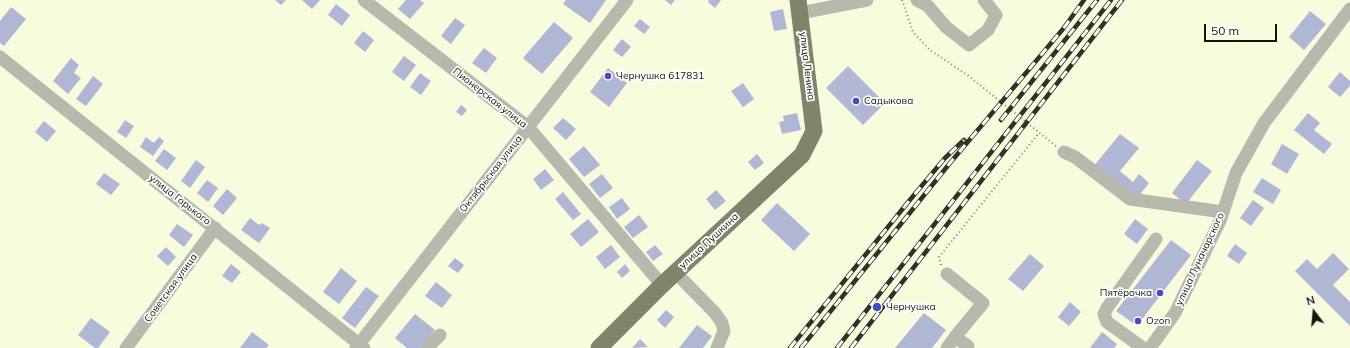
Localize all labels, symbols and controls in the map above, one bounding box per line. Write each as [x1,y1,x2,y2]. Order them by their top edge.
scale bar [1206,16,1279,42]
text: 50 m [1211,23,1239,38]
street label: улица Ленина [797,31,817,101]
street label: Пионерская улица [451,65,529,131]
place label: Чернушка 617831 [616,70,704,82]
marker: Чернушка 617831 [603,71,613,81]
place label: Садыкова [864,95,913,107]
marker: Садыкова [851,96,861,106]
street label: Октябрьская улица [457,133,525,215]
street label: улица Горького [147,172,213,228]
street label: улица Пушкина [677,211,741,271]
street label: улица Луначарского [1173,211,1227,307]
street label: Советская улица [142,251,200,325]
place label: Пятёрочка [1100,287,1152,299]
marker: Пятёрочка [1155,288,1165,298]
north arrow [1294,292,1334,332]
text: N [1305,293,1317,308]
marker: Чернушка [871,301,883,313]
place label: Чернушка [886,301,936,313]
place label: Ozon [1146,315,1170,327]
marker: Ozon [1133,316,1143,326]

